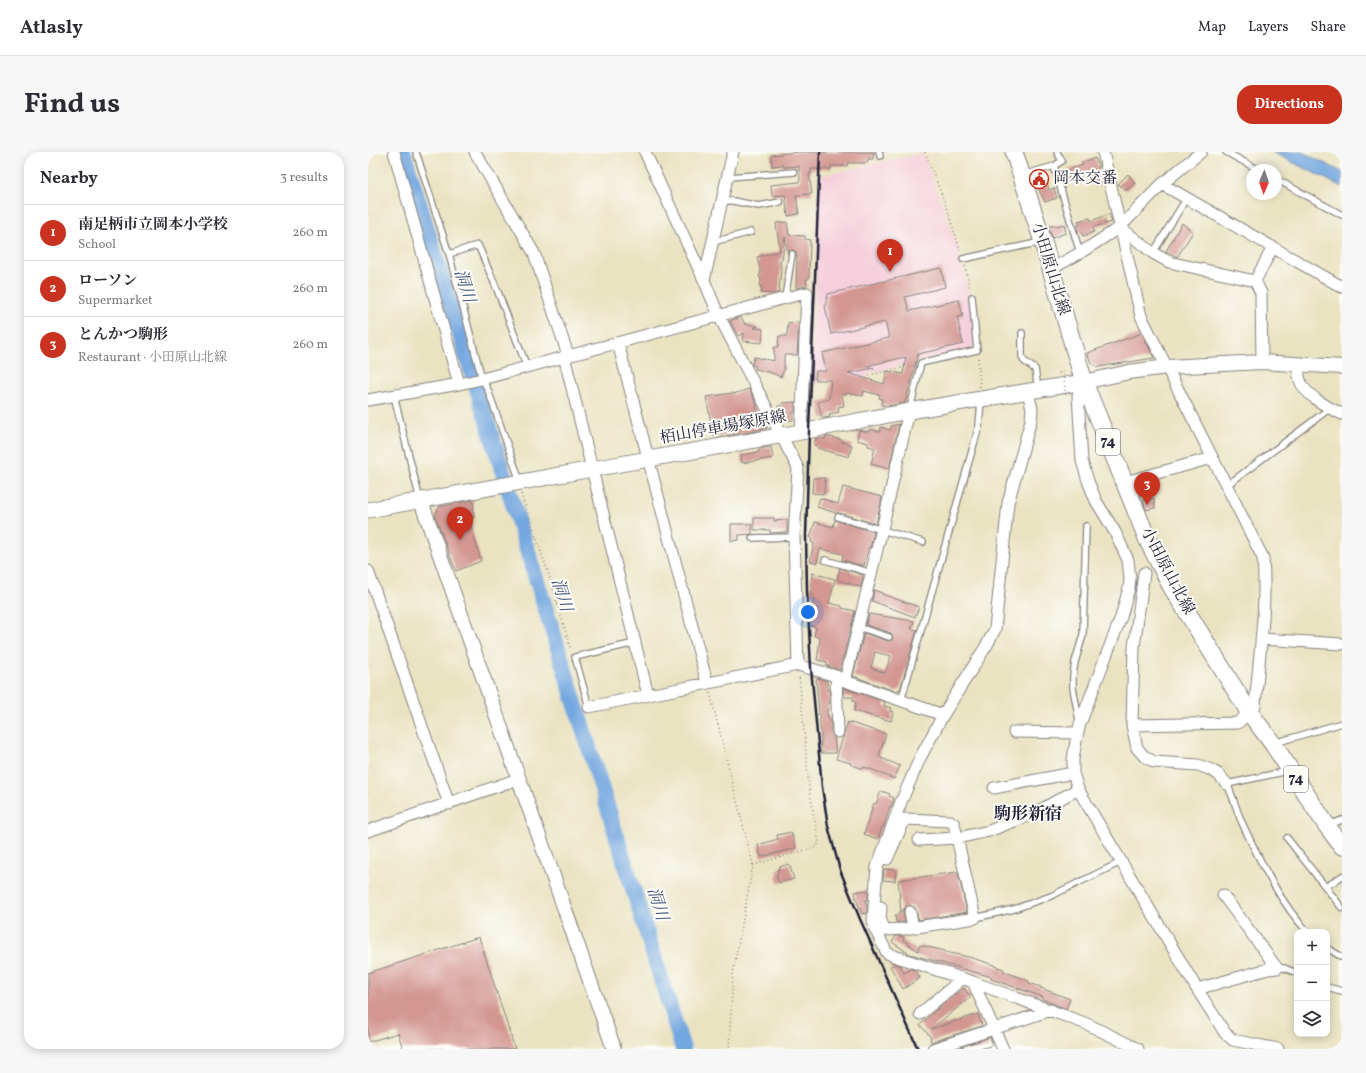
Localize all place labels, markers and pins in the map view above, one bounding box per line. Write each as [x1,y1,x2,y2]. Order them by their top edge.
public building icon: 岡本交番 [1028,168,1050,190]
place label: 岡本交番 [1053,168,1117,190]
pin: 1 [877,239,903,272]
pin: 3 [1134,472,1160,505]
pin: 2 [447,507,473,540]

